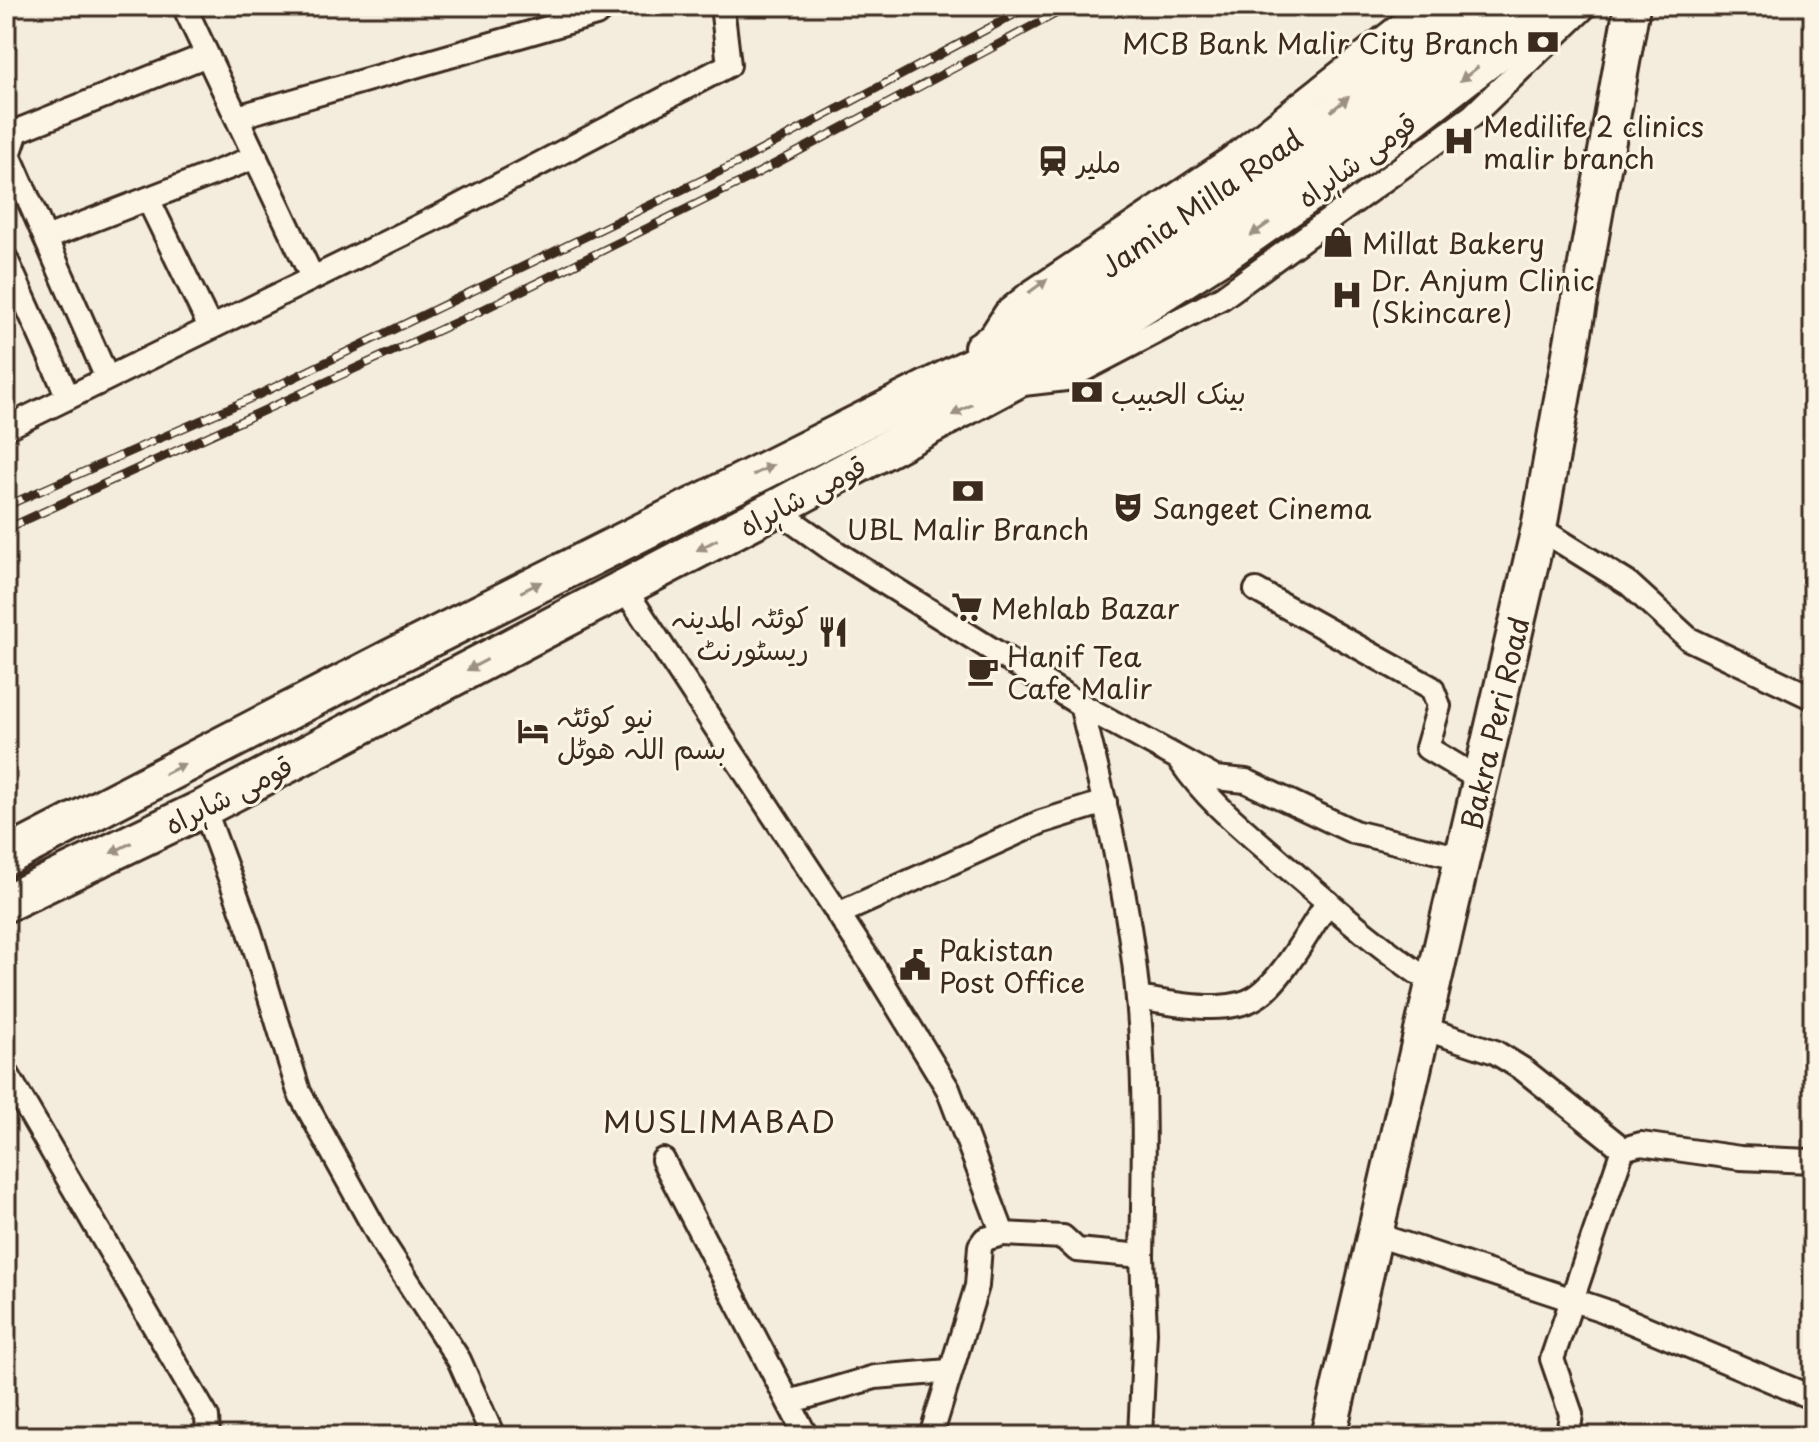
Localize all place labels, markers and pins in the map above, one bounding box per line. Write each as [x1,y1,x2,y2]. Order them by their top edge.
place label: MCB Bank Malir City Branch [1122,21,1519,64]
bank icon: MCB Bank Malir City Branch [1526,25,1560,59]
place label: Medilife 2 clinics malir branch [1483,104,1704,179]
hospital icon: Medilife 2 clinics malir branch [1442,124,1476,158]
place label: ملیر [1075,140,1121,183]
station icon: ملیر [1036,144,1070,178]
place label: Millat Bakery [1362,221,1545,264]
shop icon: Millat Bakery [1321,225,1355,259]
place label: Dr. Anjum Clinic (Skincare) [1371,258,1595,333]
hospital icon: Dr. Anjum Clinic (Skincare) [1330,278,1364,312]
place label: بينک الحبيب [1111,371,1246,414]
bank icon: بينک الحبيب [1070,375,1104,409]
bank icon: UBL Malir Branch [951,474,985,508]
place label: Sangeet Cinema [1152,486,1372,529]
theatre icon: Sangeet Cinema [1111,490,1145,524]
place label: UBL Malir Branch [847,507,1089,550]
place label: Mehlab Bazar [991,586,1179,629]
supermarket icon: Mehlab Bazar [950,590,984,624]
place label: کوئٹہ المدینہ ریسٹورنٹ [671,595,809,670]
restaurant icon: کوئٹہ المدینہ ریسٹورنٹ [816,615,850,649]
place label: Hanif Tea Cafe Malir [1007,634,1152,709]
cafe icon: Hanif Tea Cafe Malir [966,654,1000,688]
place label: نیو کوئٹہ بسم اللہ ھوٹل [557,694,726,771]
hotel icon: نیو کوئٹہ بسم اللہ ھوٹل [516,714,550,748]
place label: Pakistan Post Office [939,928,1085,1003]
public building icon: Pakistan Post Office [898,948,932,982]

